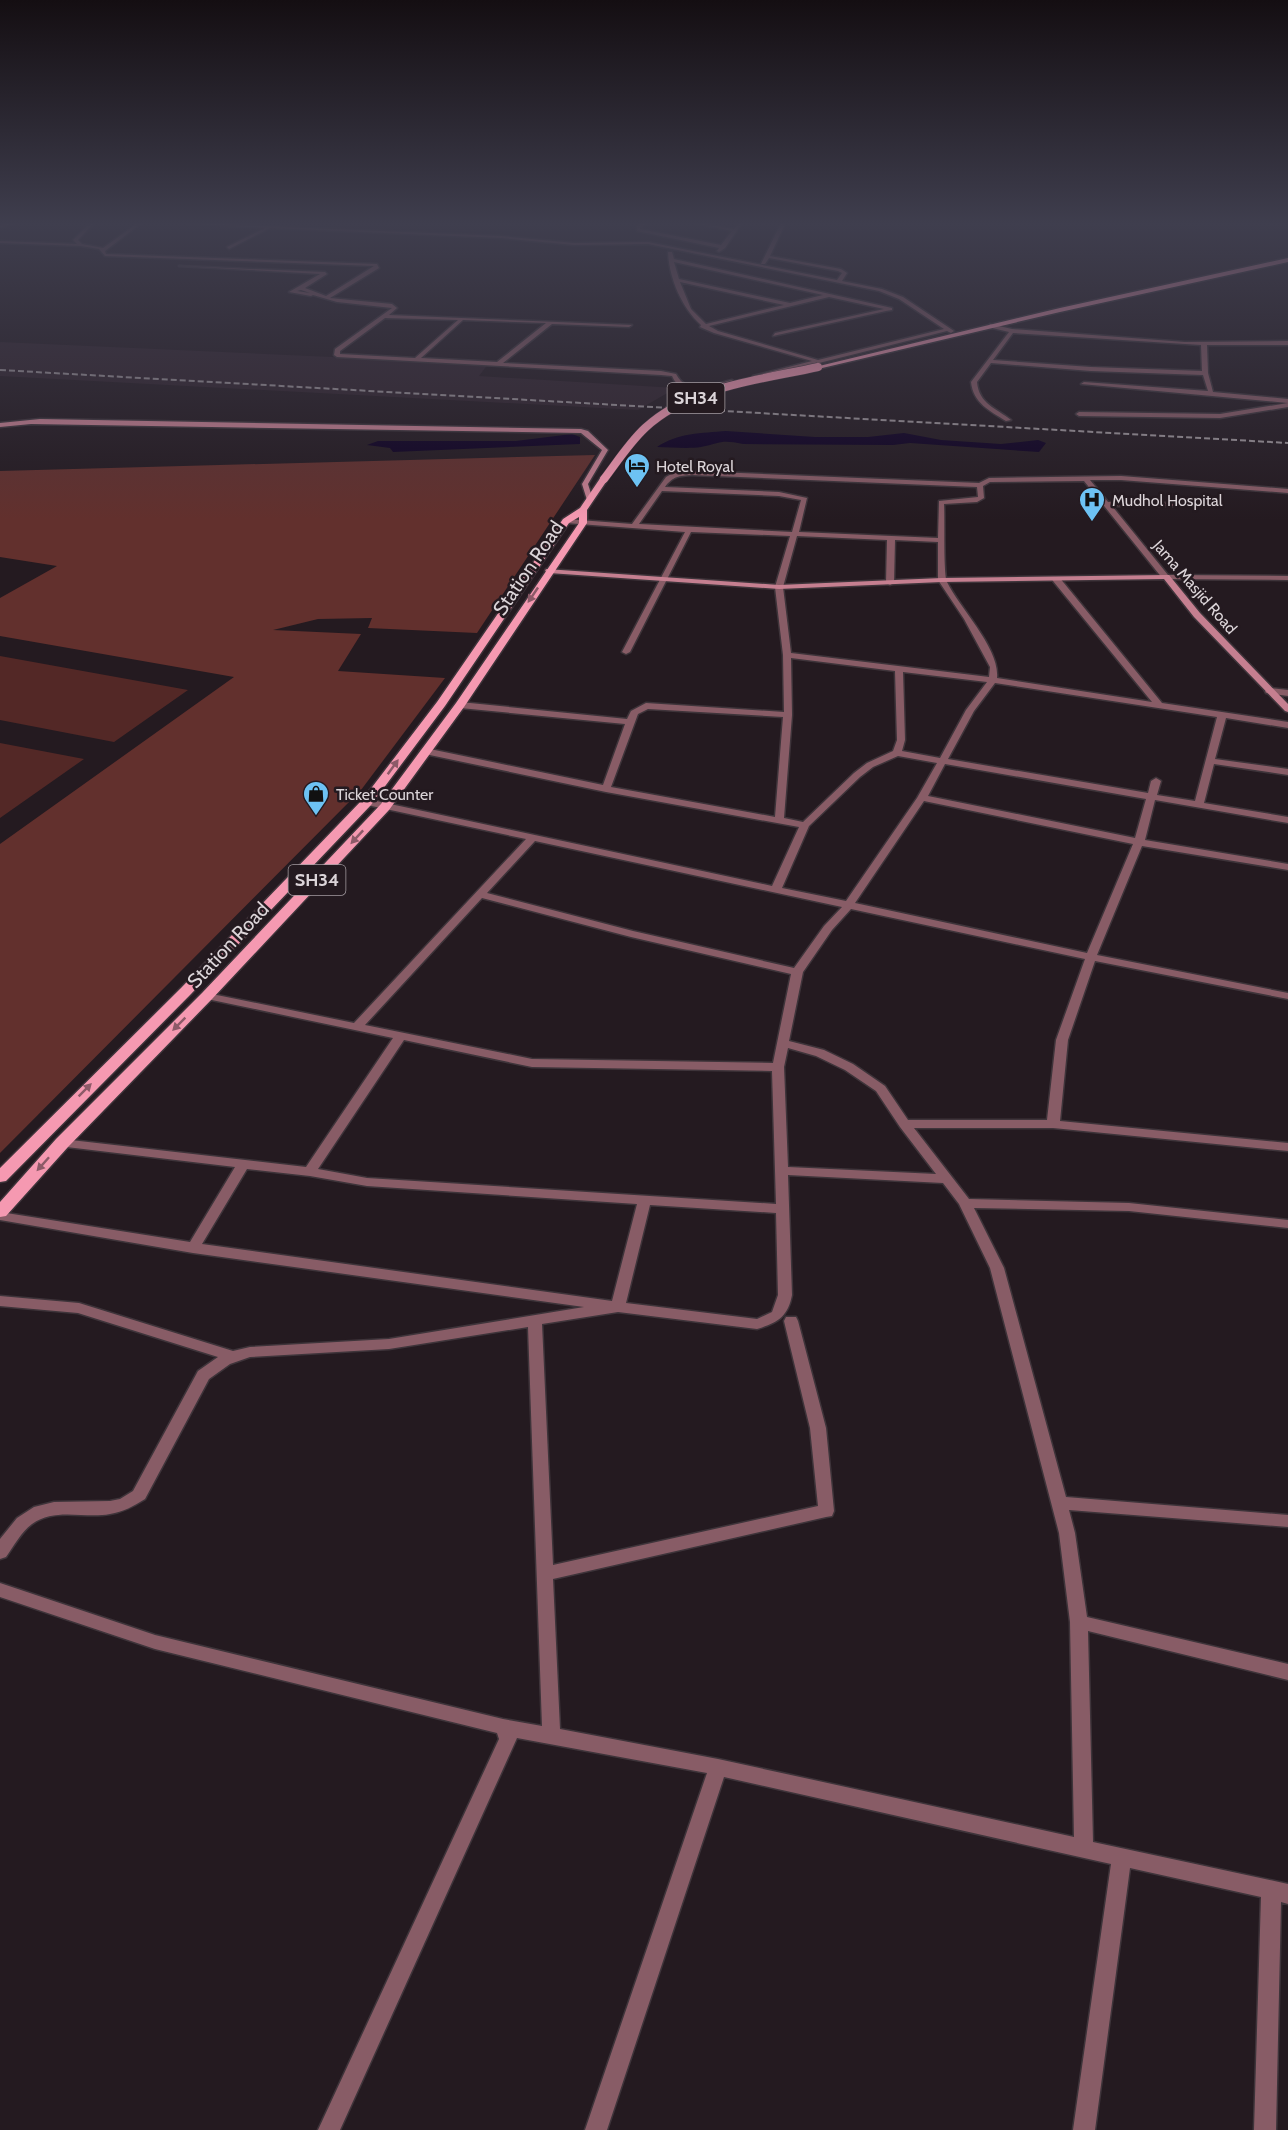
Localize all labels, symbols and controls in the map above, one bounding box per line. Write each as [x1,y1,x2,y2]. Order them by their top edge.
road number: SH34 [668,383,724,413]
hotel icon: Hotel Royal [622,451,652,489]
place label: Hotel Royal [656,457,734,476]
hospital icon: Mudhol Hospital [1077,485,1107,523]
place label: Mudhol Hospital [1112,491,1223,510]
street label: Station Road [488,516,568,620]
street label: Jama Masjid Road [1148,535,1241,638]
one-way arrow [528,587,539,603]
one-way arrow [387,759,399,774]
shop icon: Ticket Counter [301,779,331,817]
place label: Ticket Counter [336,785,434,804]
one-way arrow [350,830,364,844]
road number: SH34 [288,865,346,895]
street label: Station Road [182,897,274,993]
one-way arrow [172,1017,186,1032]
one-way arrow [78,1083,93,1097]
one-way arrow [37,1156,50,1171]

